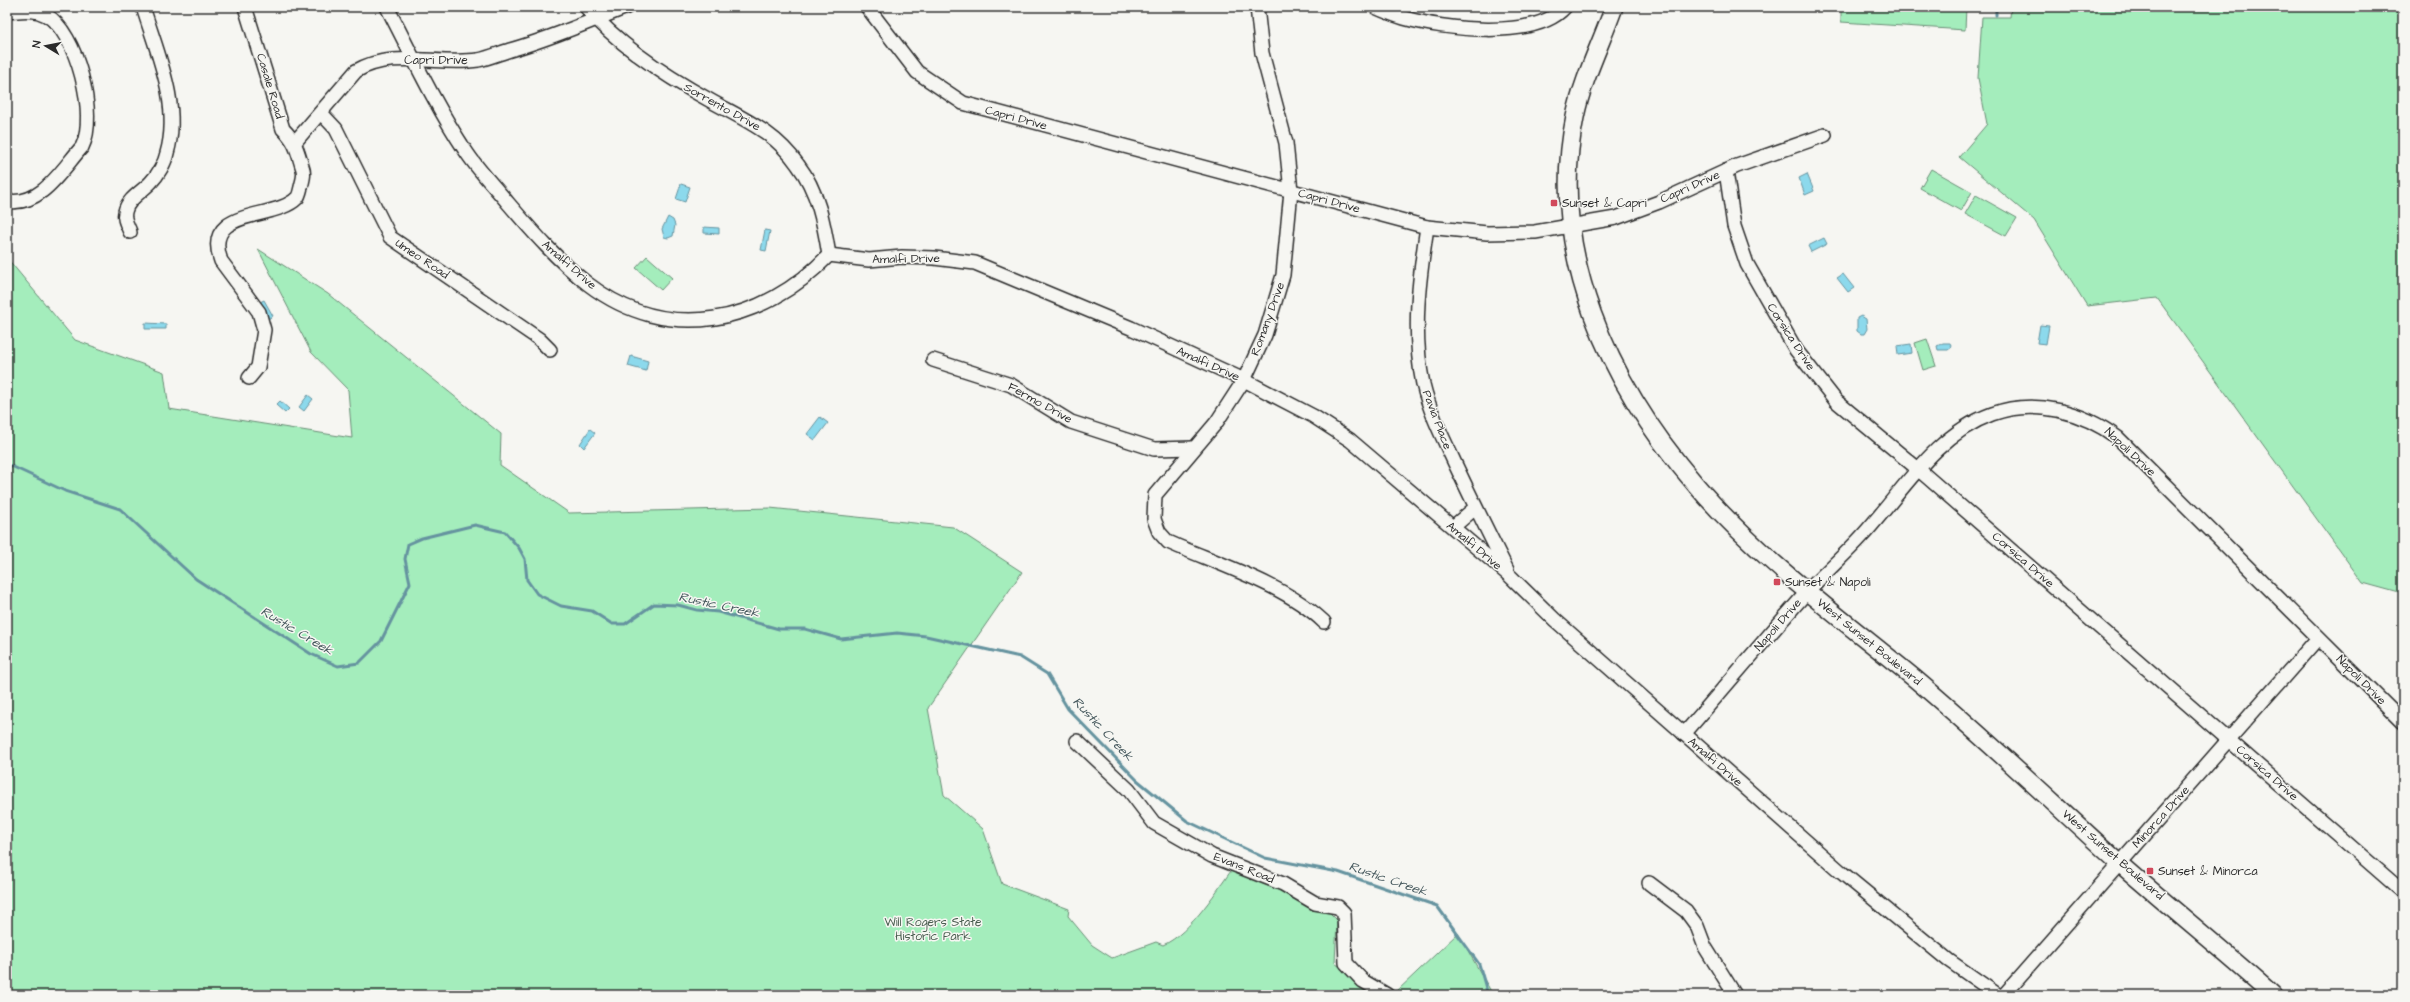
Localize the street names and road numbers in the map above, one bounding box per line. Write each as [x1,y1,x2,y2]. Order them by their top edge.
street label: Casale Road [252,51,288,121]
street label: Capri Drive [404,52,468,69]
street label: Sorrento Drive [680,79,764,135]
street label: Capri Drive [983,102,1049,135]
street label: Capri Drive [1658,166,1723,208]
street label: Capri Drive [1296,185,1362,218]
street label: Umeo Road [392,235,452,283]
street label: Amalfi Drive [538,236,601,294]
street label: Amalfi Drive [872,250,940,268]
street label: Romany Drive [1247,279,1290,358]
street label: Corsica Drive [1763,300,1819,374]
street label: Amalfi Drive [1174,342,1243,386]
street label: Fermo Drive [1005,378,1076,428]
street label: Pavia Place [1418,388,1456,453]
street label: Napoli Drive [2101,424,2160,481]
street label: Amalfi Drive [1443,518,1506,575]
street label: Corsica Drive [1988,528,2058,592]
street label: West Sunset Boulevard [1813,594,1925,690]
street label: Napoli Drive [1750,595,1806,655]
street label: Napoli Drive [2332,651,2390,709]
street label: Amalfi Drive [1684,733,1747,791]
street label: Corsica Drive [2232,741,2302,805]
street label: Minorca Drive [2128,782,2194,852]
street label: West Sunset Boulevard [2058,806,2168,904]
street label: Evans Road [1211,848,1277,888]

